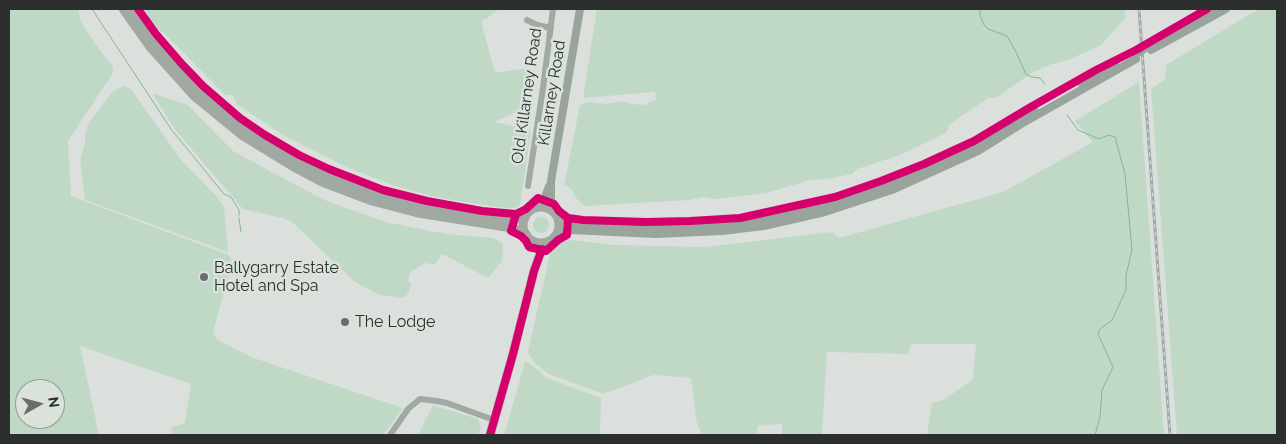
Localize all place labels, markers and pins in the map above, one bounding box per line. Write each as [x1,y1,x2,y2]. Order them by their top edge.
place label: Ballygarry Estate Hotel and Spa [214,258,339,296]
marker: Ballygarry Estate Hotel and Spa [198,271,210,283]
place label: The Lodge [355,312,435,332]
marker: The Lodge [339,316,351,328]

